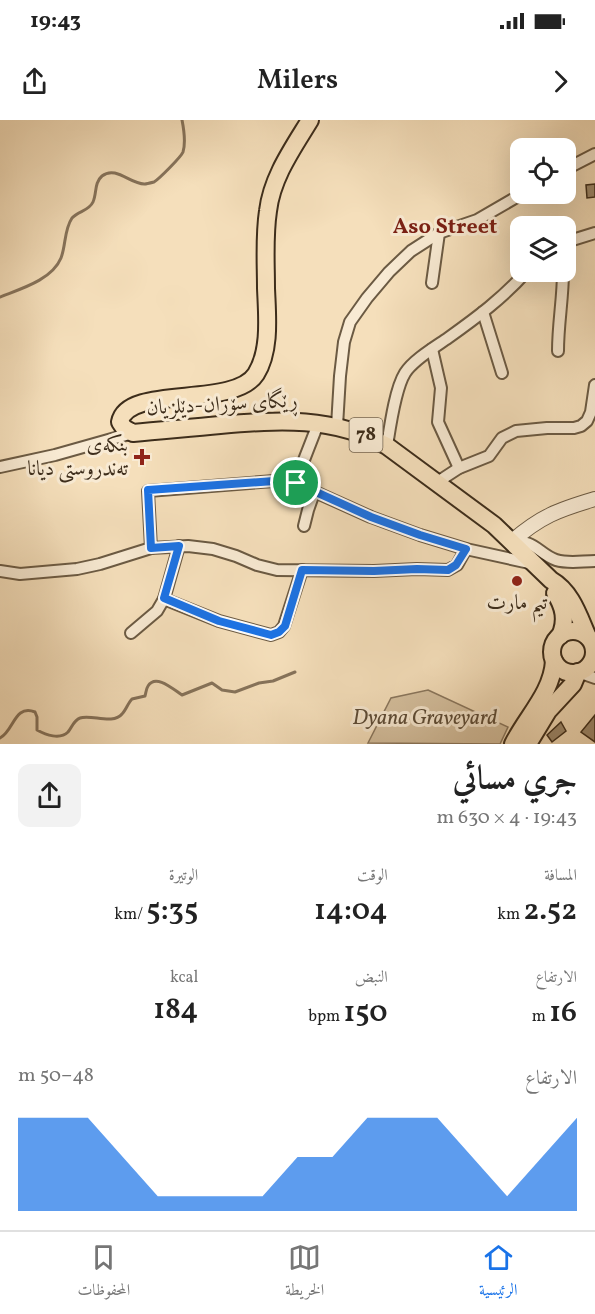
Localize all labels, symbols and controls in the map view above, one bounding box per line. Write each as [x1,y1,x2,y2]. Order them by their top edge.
text: 19:43 [30,6,81,37]
text: Milers [257,62,338,100]
icon: share [18,65,51,98]
icon: forward [544,65,577,98]
map controls [510,138,576,282]
button: locate [510,138,576,204]
district label: Aso Street [393,212,497,243]
button: layers [510,216,576,282]
street label: ڕێگای سۆران-دێلزیان [146,387,298,424]
road number: 78 [350,418,382,452]
place label: بنکەی تەندروستی دیانا [27,431,129,484]
marker: بنکەی تەندروستی دیانا [133,448,151,466]
pin [270,457,321,508]
icon: arrive [279,466,312,499]
marker: تیم مارت [510,574,524,588]
place label: تیم مارت [487,589,548,623]
park label: Dyana Graveyard [353,704,497,733]
text: جري مسائي [453,758,577,804]
button: share [18,764,81,827]
text: 19:43 · 4 × 630 m [436,804,577,832]
text: الوتيرة [169,865,198,887]
text: الوقت [357,865,388,887]
text: المسافة [544,865,577,887]
text: 5:35 [146,890,198,932]
text: 14:04 [314,890,388,932]
text: 2.52 [523,890,577,932]
text: /km [114,904,146,926]
text: km [497,904,523,926]
text: kcal [170,967,198,989]
text: النبض [355,967,388,989]
text: الارتفاع [535,967,577,989]
text: 184 [153,989,198,1031]
text: 150 [343,992,388,1034]
text: 16 [549,992,577,1034]
text: bpm [308,1006,343,1028]
text: m [532,1006,549,1028]
text: 48–50 m [18,1062,94,1090]
text: الارتفاع [525,1065,577,1093]
tab: المحفوظات [77,1241,130,1305]
tab: الخريطة [285,1241,324,1305]
tab: الرئيسية [479,1241,518,1305]

